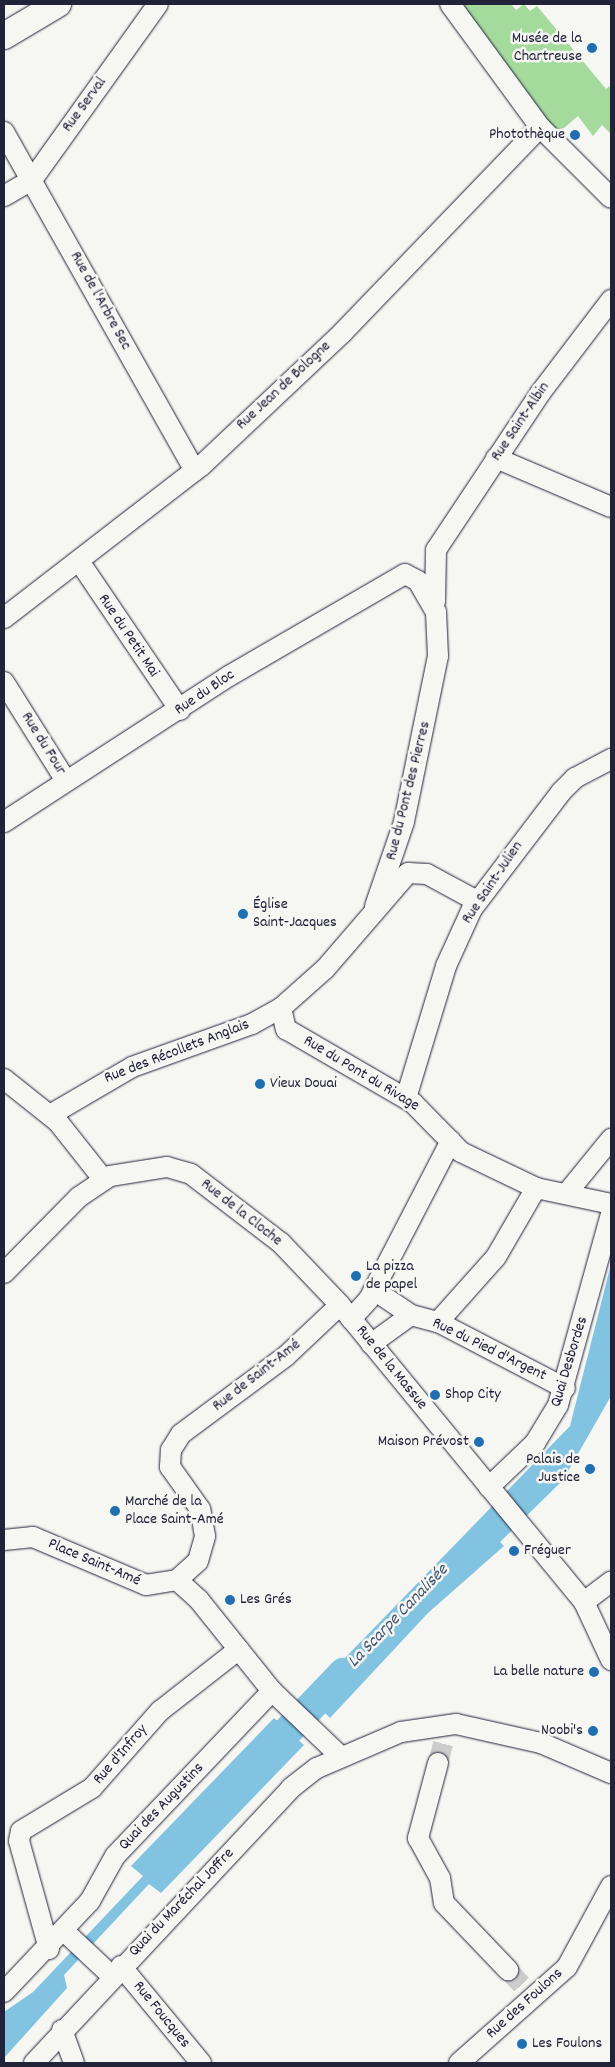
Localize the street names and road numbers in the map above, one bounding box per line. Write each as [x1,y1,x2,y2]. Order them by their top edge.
street label: Rue Serval [59,74,111,136]
street label: Rue de l'Arbre Sec [65,249,135,353]
street label: Rue Jean de Bologne [233,337,335,435]
street label: Rue Saint-Albin [487,379,555,465]
street label: Rue du Petit Mai [93,591,163,681]
street label: Rue du Bloc [171,666,239,720]
street label: Rue du Four [16,709,70,779]
street label: Rue du Pont des Pierres [382,719,436,863]
street label: Rue Saint-Julien [458,838,528,928]
street label: Rue des Récollets Anglais [102,1016,252,1088]
street label: Rue du Pont du Rivage [300,1032,422,1116]
street label: Rue de la Cloche [196,1175,286,1251]
street label: Rue du Pied d'Argent [429,1314,549,1386]
street label: Quai Desbordes [547,1314,593,1410]
street label: Rue de la Massue [351,1322,431,1414]
street label: Rue de Saint-Amé [209,1336,305,1416]
street label: Place Saint-Amé [45,1535,143,1591]
street label: Rue d'Infroy [90,1721,152,1789]
street label: Quai des Augustins [115,1759,209,1855]
street label: Quai du Maréchal Joffre [125,1845,239,1961]
street label: Rue des Foulons [483,1965,567,2043]
street label: Rue Foucques [128,1978,194,2052]

